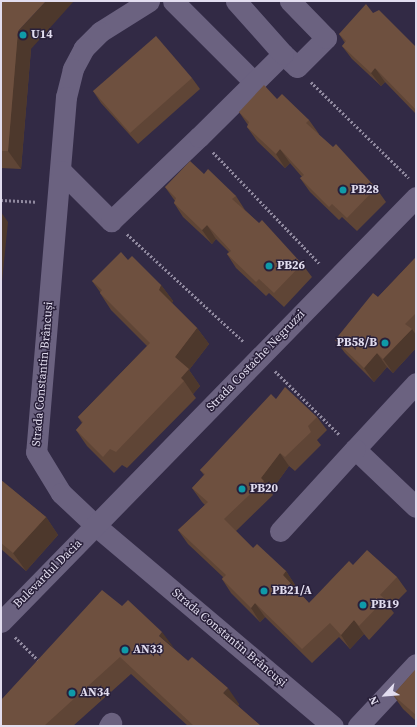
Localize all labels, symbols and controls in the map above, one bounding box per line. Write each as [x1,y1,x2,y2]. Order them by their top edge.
place label: U14 [31,28,53,42]
marker: U14 [18,30,28,40]
place label: PB28 [351,183,379,197]
marker: PB28 [338,185,348,195]
place label: PB26 [277,259,305,273]
marker: PB26 [264,261,274,271]
street label: Strada Constantin Brâncuși [29,301,57,447]
street label: Strada Costache Negruzzi [204,307,308,415]
place label: PB58/B [337,336,377,350]
marker: PB58/B [380,338,390,348]
place label: PB20 [250,482,278,496]
marker: PB20 [237,484,247,494]
street label: Bulevardul Dacia [11,537,85,611]
place label: PB21/A [272,584,312,598]
street label: Strada Constantin Brâncuși [169,586,289,690]
marker: PB21/A [259,586,269,596]
place label: PB19 [371,598,399,612]
marker: PB19 [358,600,368,610]
place label: AN33 [133,643,163,657]
marker: AN33 [120,645,130,655]
north arrow [365,675,405,715]
place label: AN34 [80,686,110,700]
marker: AN34 [67,688,77,698]
text: N [365,694,382,707]

